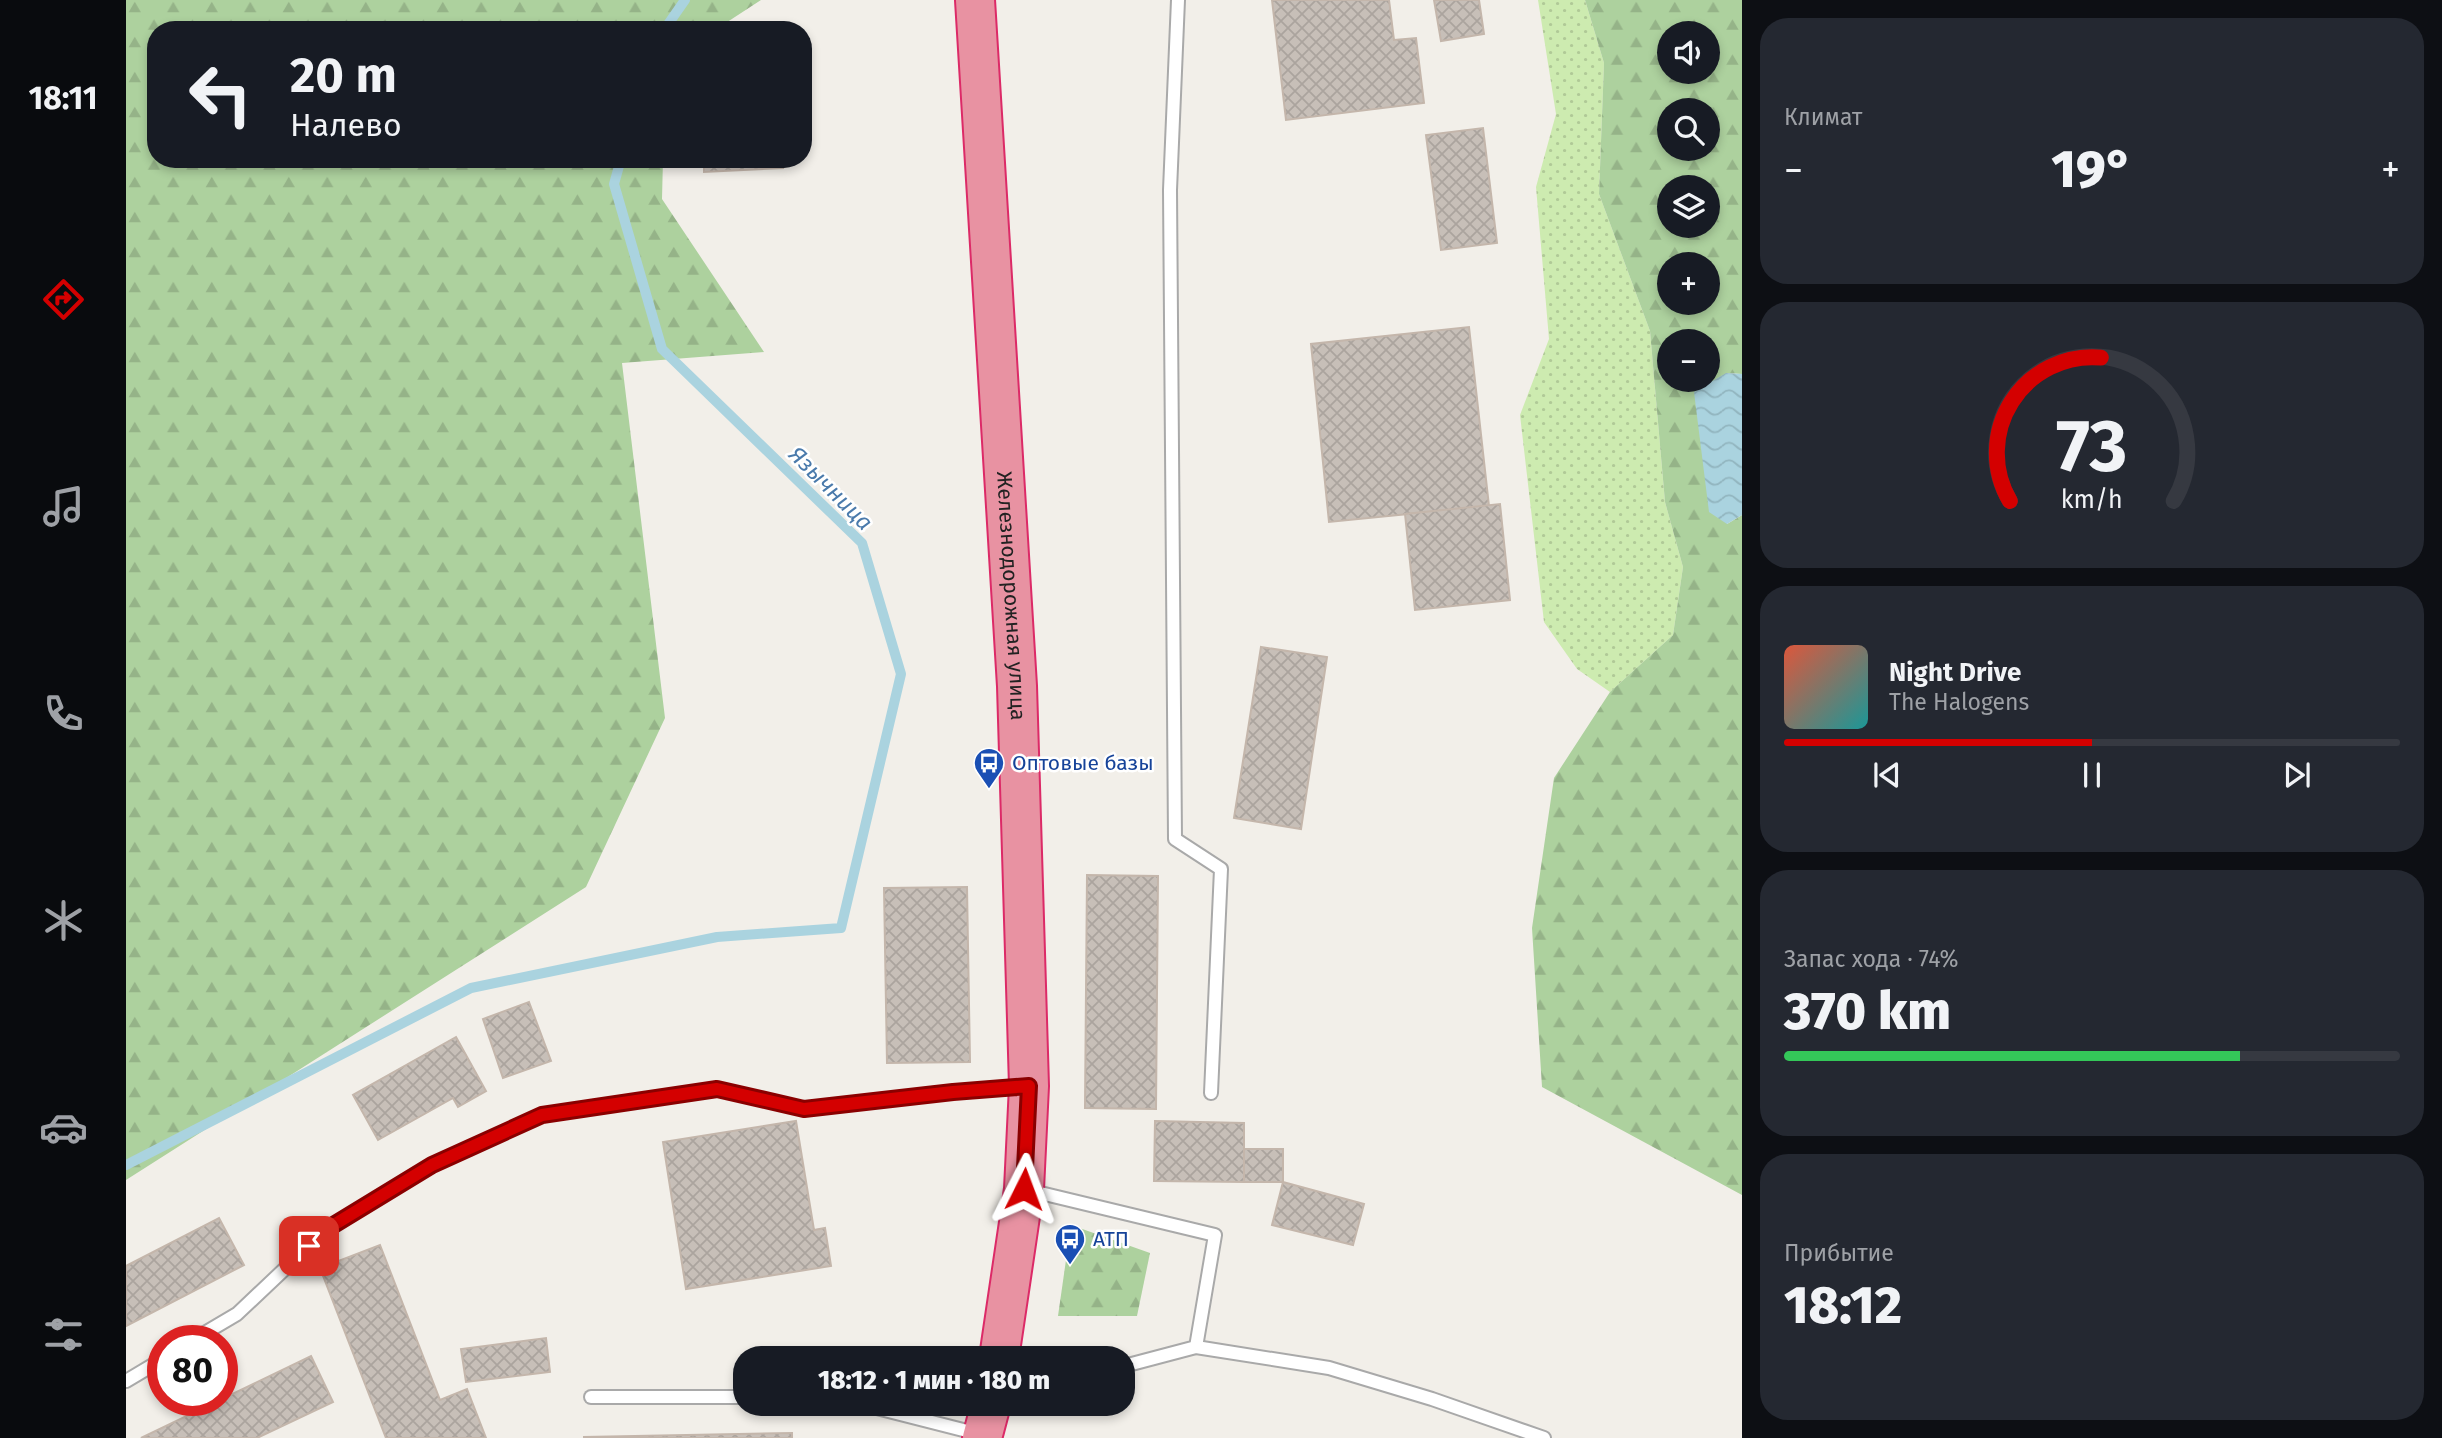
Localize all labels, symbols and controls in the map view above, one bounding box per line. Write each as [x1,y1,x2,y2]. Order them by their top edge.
map controls [1657,21,1720,392]
button: sound [1657,21,1720,84]
text: 20 m [290,46,397,105]
icon: left [175,49,266,140]
text: 18:11 [28,79,98,117]
button: search [1657,98,1720,161]
text: Климат [1784,103,1862,131]
text: Налево [290,106,402,144]
text: 19° [2051,138,2133,201]
text: − [1784,147,1803,193]
text: + [2381,147,2400,193]
button: layers [1657,175,1720,238]
button: + [1657,252,1720,315]
icon: directions [39,275,88,324]
button: − [1657,329,1720,392]
text: 73 [2056,403,2128,490]
water label: Язычница [782,439,879,536]
street label: Железнодорожная улица [991,471,1031,721]
icon: music [39,482,88,531]
text: km/h [2061,485,2123,515]
text: Night Drive [1889,657,2021,688]
text: The Halogens [1889,688,2029,716]
icon: phone [39,689,88,738]
bus stop icon: Оптовые базы [972,746,1006,790]
place label: Оптовые базы [1012,750,1154,776]
icon: previous [1868,756,1906,794]
icon: pause [2073,756,2111,794]
icon: next [2278,756,2316,794]
icon: climate [39,896,88,945]
text: Запас хода · 74% [1784,945,1958,973]
text: 370 km [1784,980,1951,1043]
icon: car [39,1103,88,1152]
position arrow [987,1152,1061,1226]
pin [279,1216,339,1276]
bus stop icon: АТП [1053,1222,1087,1266]
place label: АТП [1093,1226,1129,1252]
icon: arrive [290,1227,328,1265]
text: Прибытие [1784,1239,1894,1267]
text: 18:12 [1784,1274,1902,1337]
icon: filters [39,1310,88,1359]
speed limit sign: 80 [147,1325,238,1416]
text: 18:12 · 1 мин · 180 m [818,1365,1050,1396]

